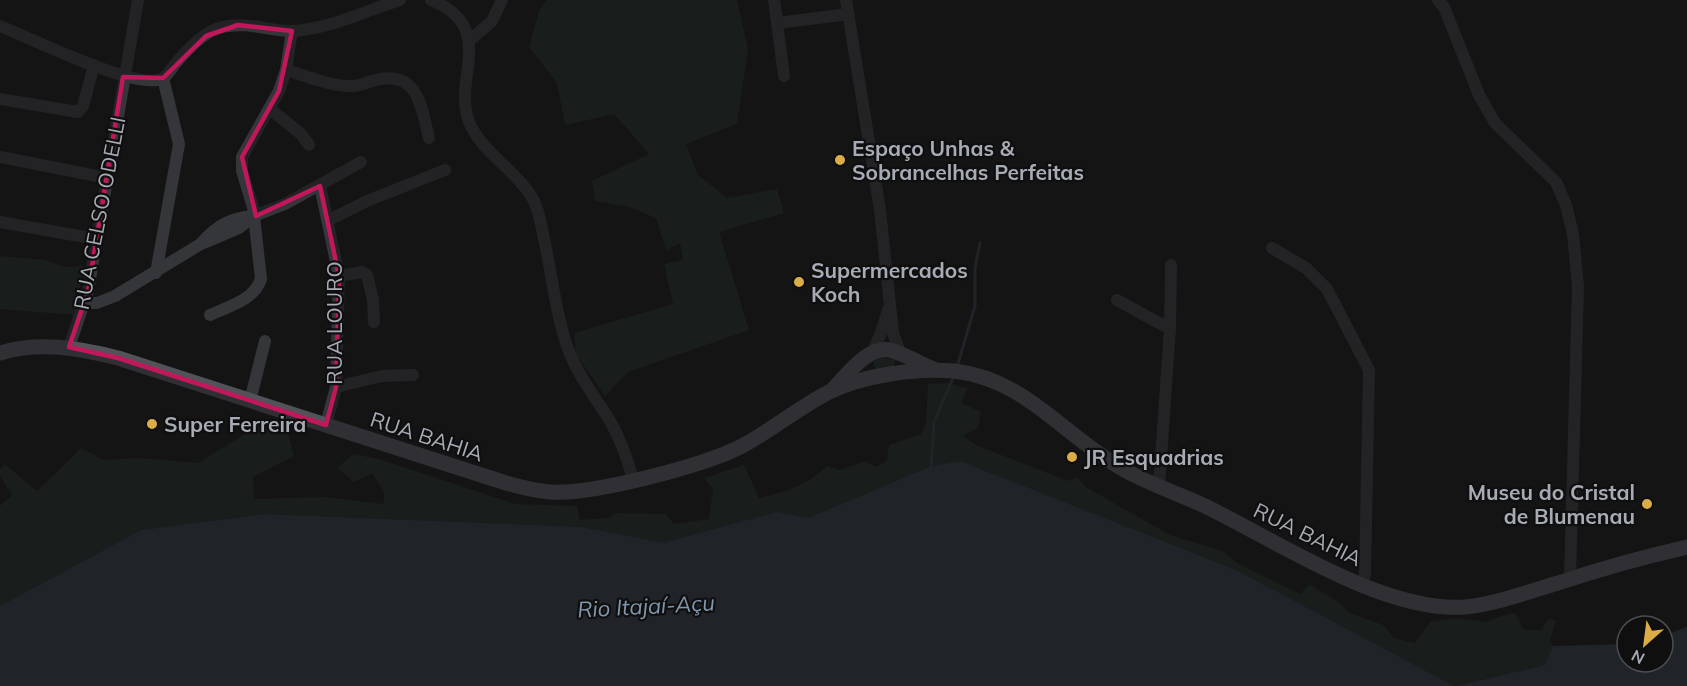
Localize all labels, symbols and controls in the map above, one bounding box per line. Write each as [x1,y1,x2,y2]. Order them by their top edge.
street label: RUA CELSO ODELLI [68,114,130,312]
place label: Espaço Unhas & Sobrancelhas Perfeitas [852,135,1084,185]
marker: Espaço Unhas & Sobrancelhas Perfeitas [833,153,847,167]
place label: Supermercados Koch [811,257,968,307]
street label: RUA LOURO [321,261,347,385]
marker: Supermercados Koch [792,275,806,289]
street label: RUA BAHIA [367,406,487,467]
place label: Super Ferreira [164,411,306,437]
marker: Super Ferreira [145,417,159,431]
place label: JR Esquadrias [1084,444,1224,470]
marker: JR Esquadrias [1065,450,1079,464]
place label: Museu do Cristal de Blumenau [1468,479,1635,529]
street label: RUA BAHIA [1250,497,1367,572]
marker: Museu do Cristal de Blumenau [1640,497,1654,511]
water label: Rio Itajaí-Açu [577,588,715,624]
north arrow [1615,614,1675,674]
text: N [1628,646,1648,669]

